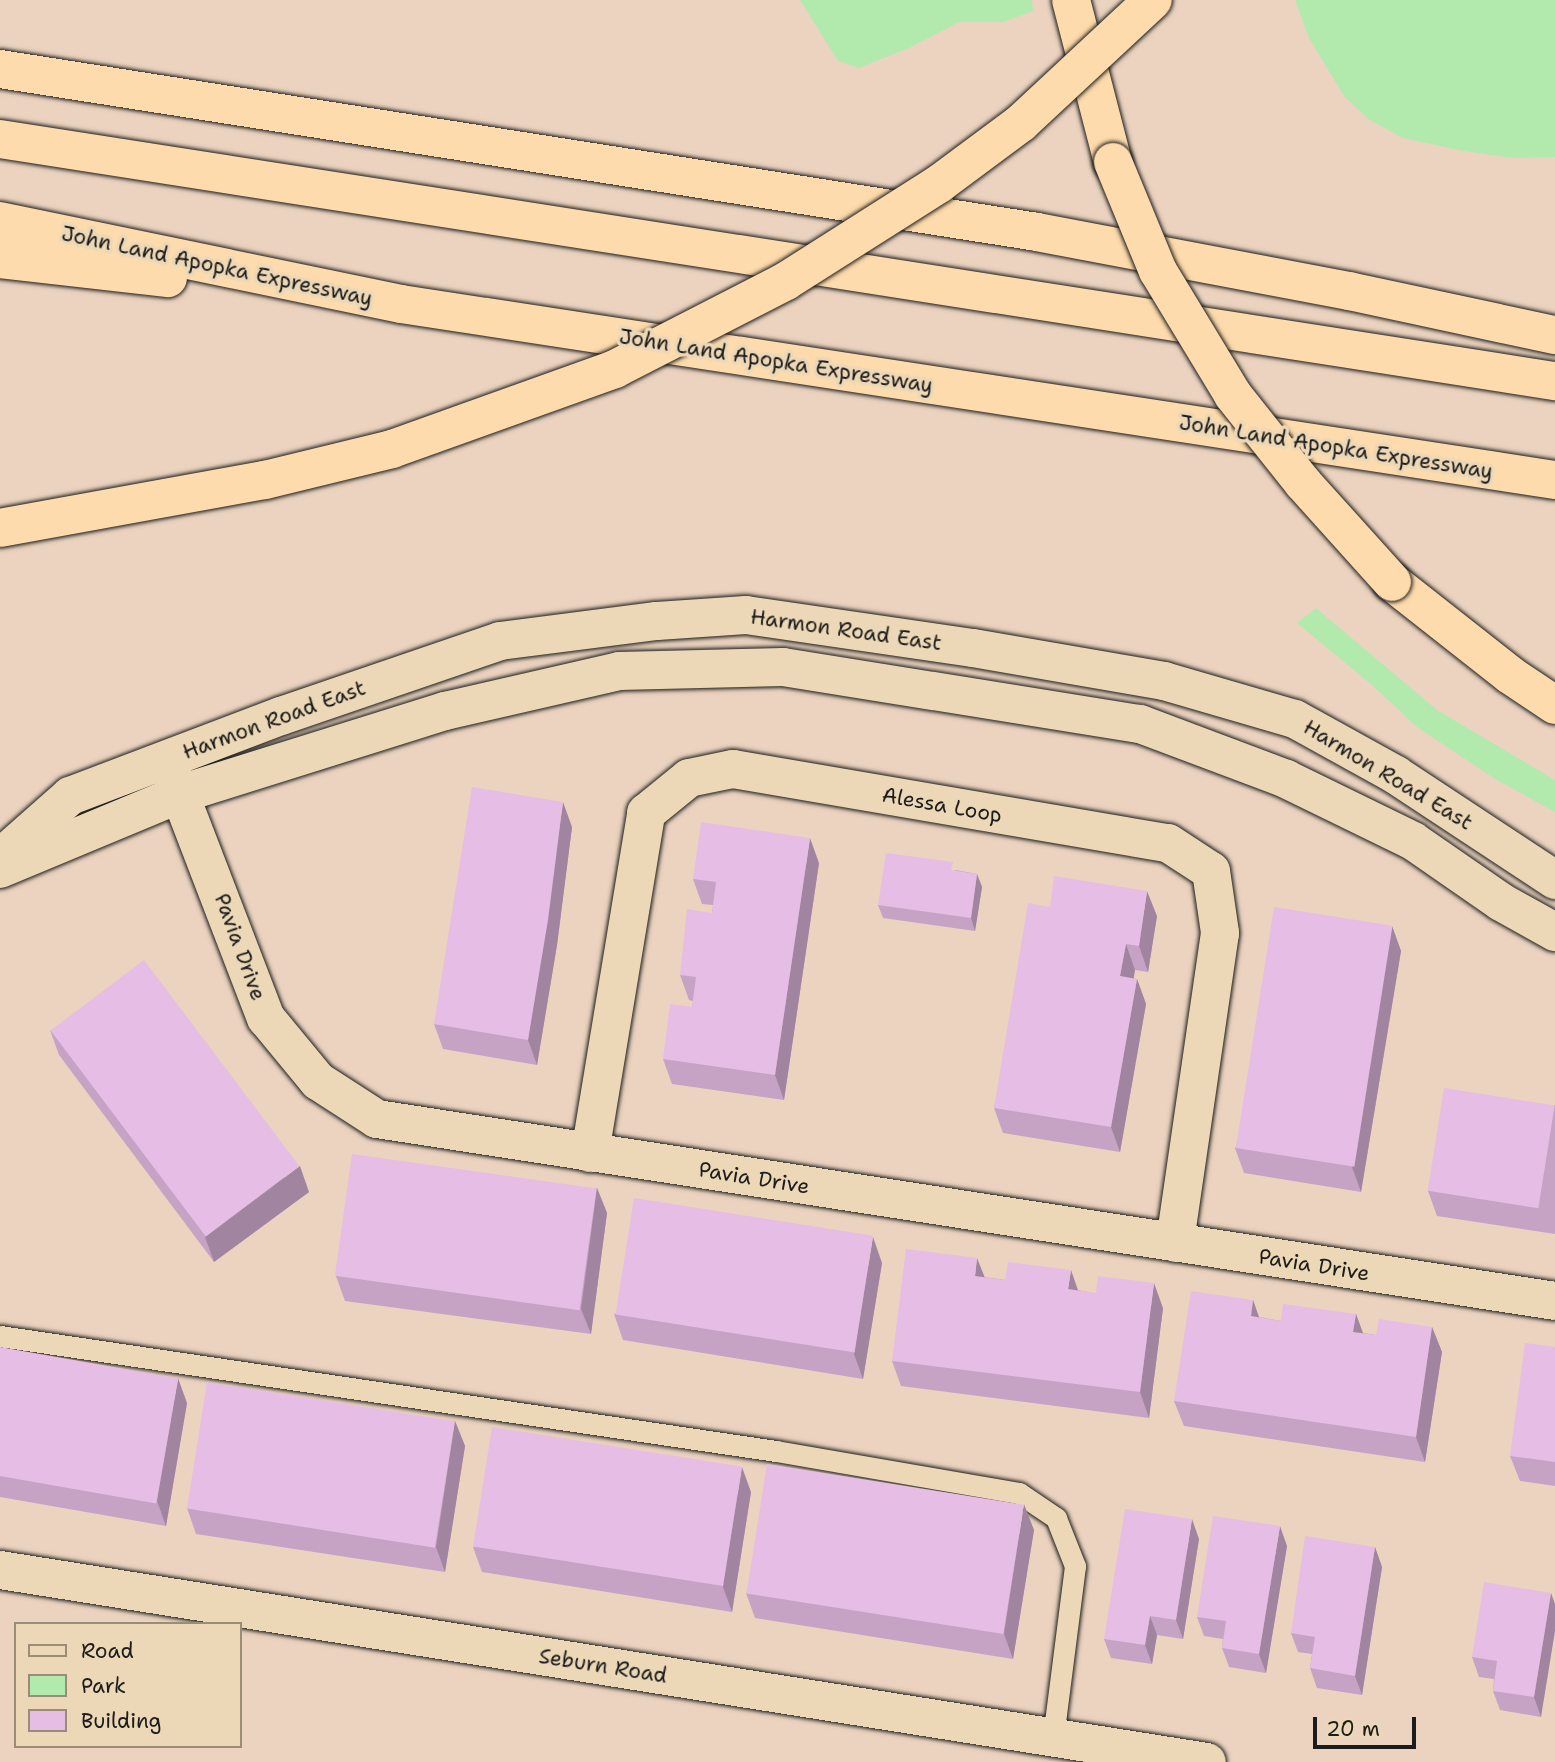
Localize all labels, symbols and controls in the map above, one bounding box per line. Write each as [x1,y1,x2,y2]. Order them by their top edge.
street label: John Land Apopka Expressway [59,221,375,311]
street label: John Land Apopka Expressway [617,324,935,398]
street label: John Land Apopka Expressway [1177,410,1495,484]
street label: Harmon Road East [749,604,943,656]
street label: Harmon Road East [179,675,369,765]
street label: Harmon Road East [1299,715,1477,835]
street label: Alessa Loop [880,782,1004,828]
street label: Pavia Drive [209,890,271,1004]
street label: Pavia Drive [697,1157,811,1199]
street label: Pavia Drive [1257,1244,1371,1286]
legend [14,1622,242,1748]
text: Road [81,1637,134,1665]
street label: Seburn Road [537,1643,669,1689]
text: Park [81,1672,126,1700]
scale bar [1317,1702,1420,1746]
text: Building [81,1707,161,1735]
text: 20 m [1326,1715,1380,1743]

